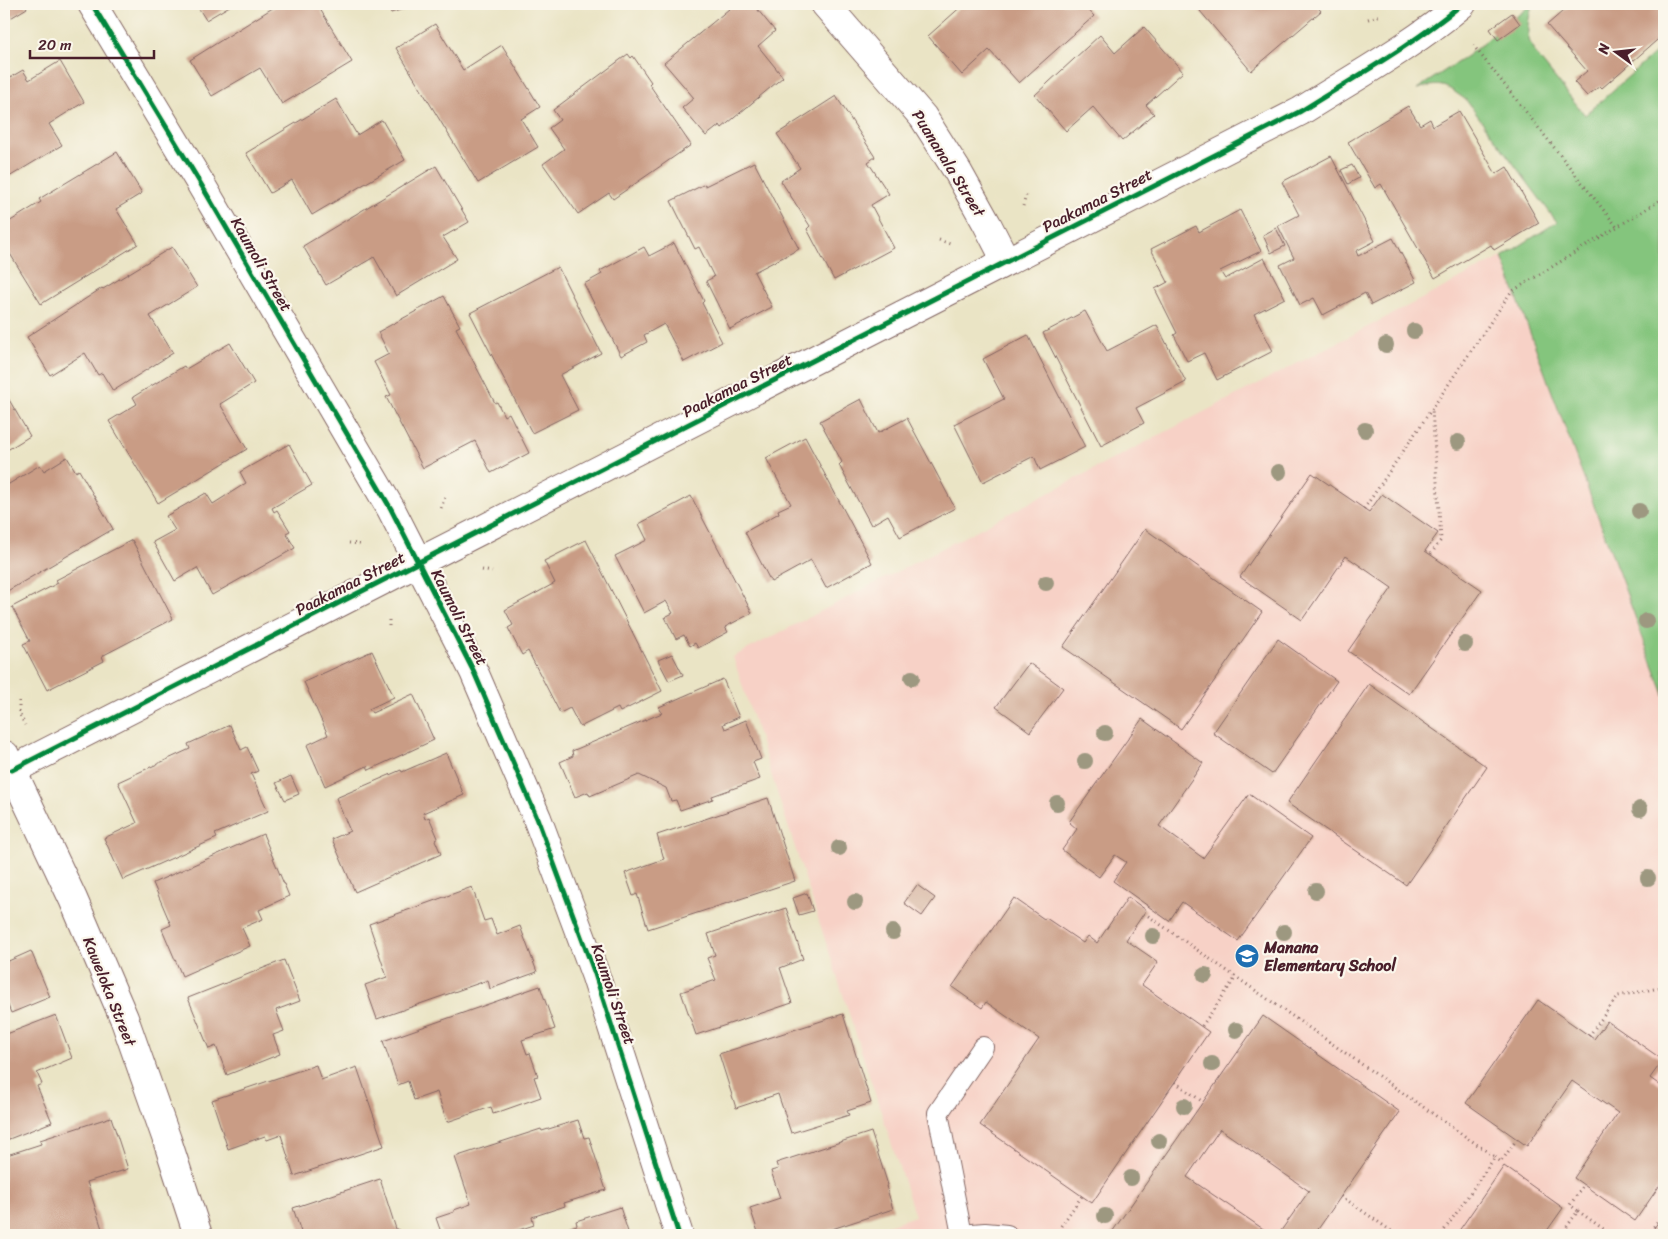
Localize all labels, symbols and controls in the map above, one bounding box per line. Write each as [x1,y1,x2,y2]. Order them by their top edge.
scale bar [30,28,154,60]
north arrow [1590,28,1640,78]
text: 20 m [38,32,72,58]
text: N [1590,41,1617,58]
street label: Puananala Street [904,104,994,223]
street label: Paakamaa Street [1037,160,1158,241]
street label: Kaumoli Street [223,211,301,317]
street label: Paakamaa Street [677,345,798,426]
street label: Paakamaa Street [290,543,411,624]
street label: Kaumoli Street [423,564,496,671]
street label: Kaweloka Street [74,932,145,1051]
place label: Manana Elementary School [1263,933,1397,980]
street label: Kaumoli Street [583,939,644,1049]
school or university icon: Manana Elementary School [1234,943,1260,969]

